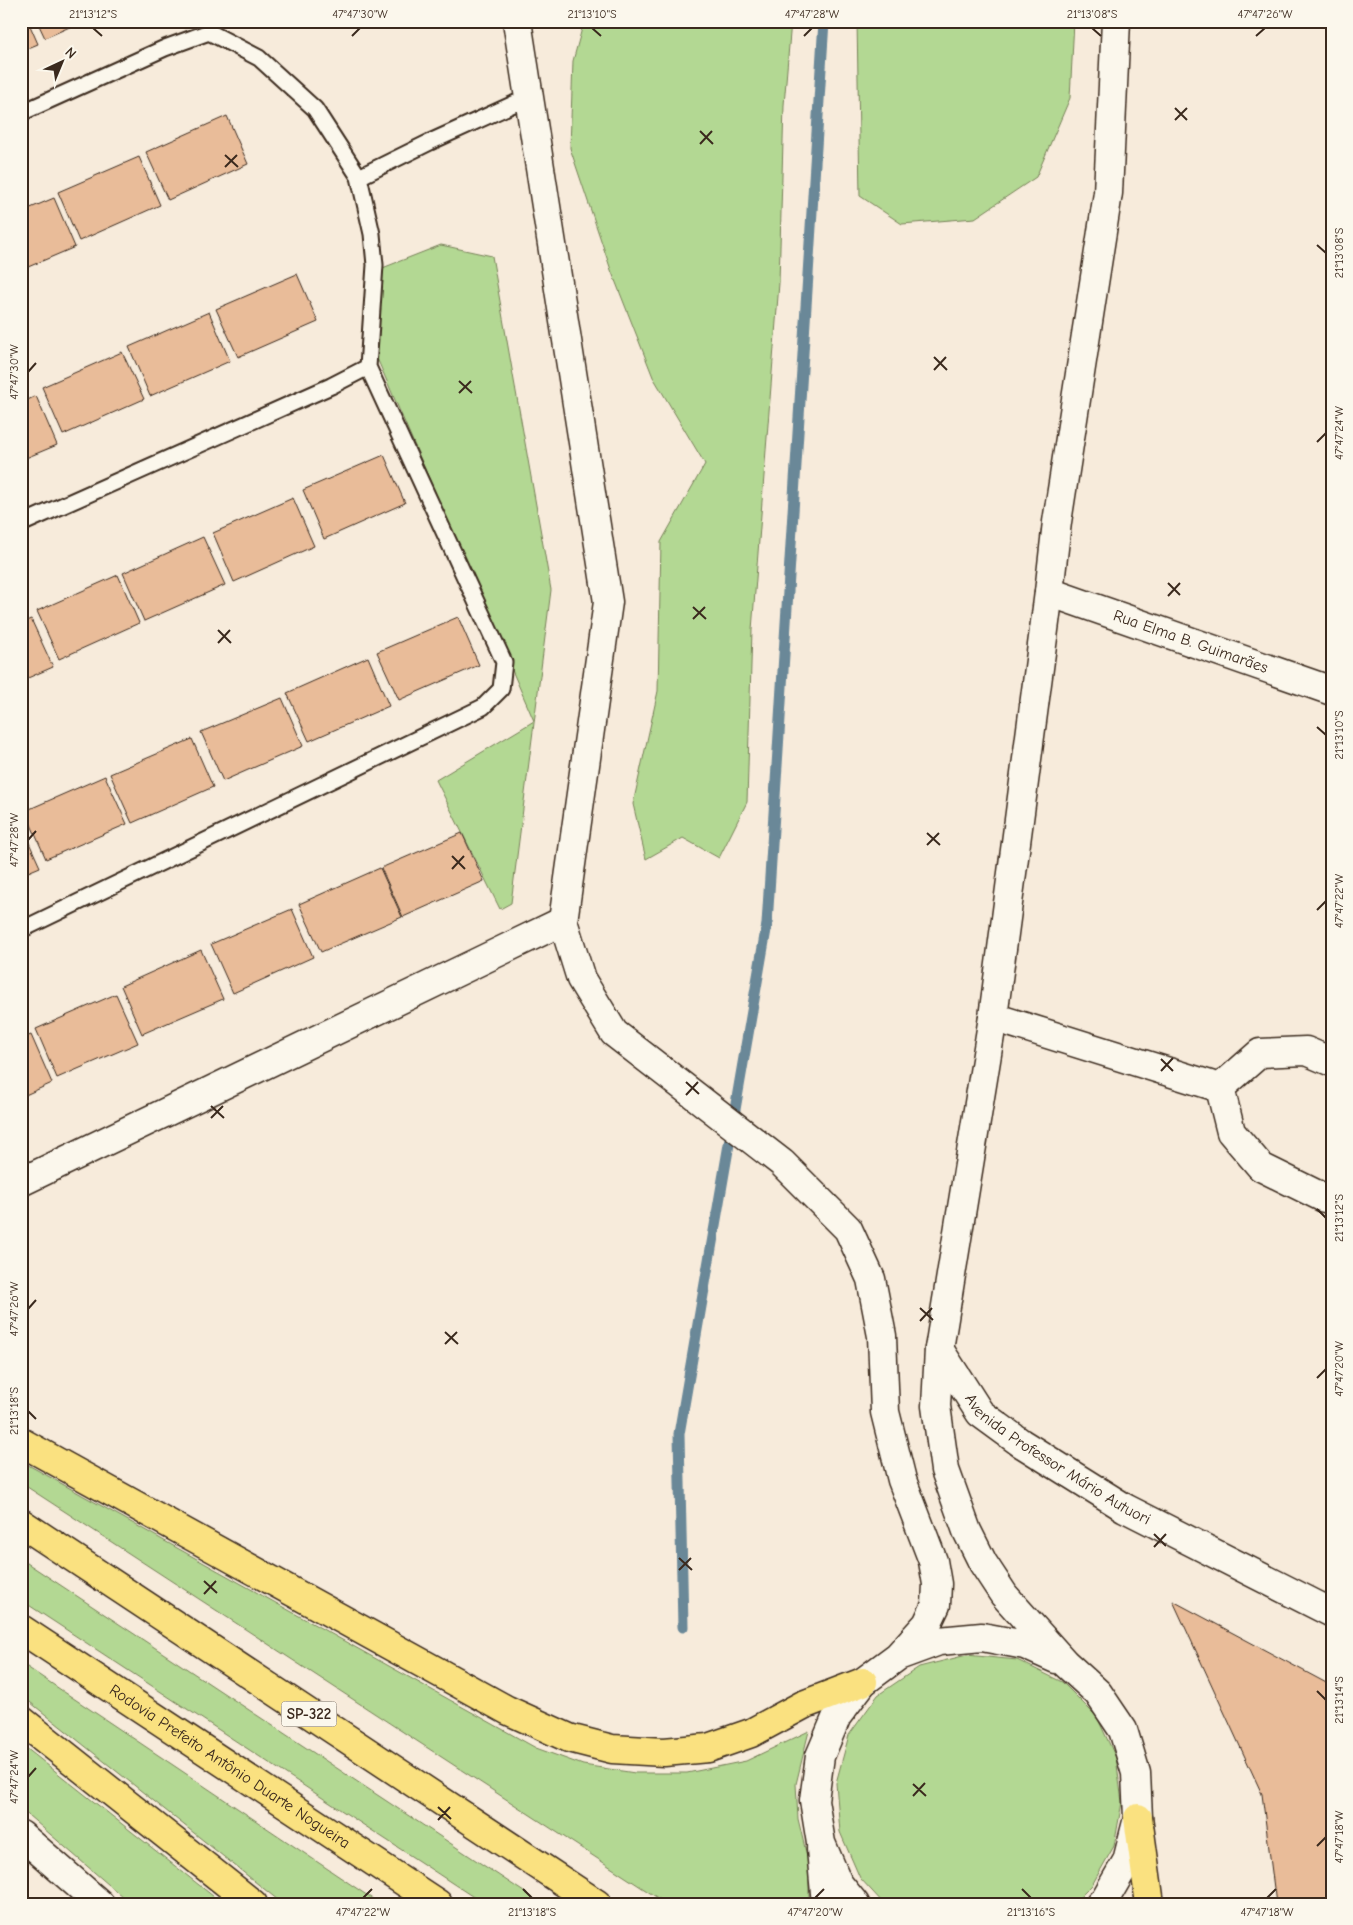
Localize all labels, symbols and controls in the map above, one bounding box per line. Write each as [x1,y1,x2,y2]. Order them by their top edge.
text: 21°13'12"S [69,7,117,21]
text: 47°47'30"W [332,7,388,21]
text: 21°13'10"S [567,7,617,21]
text: 47°47'28"W [785,7,840,21]
text: 21°13'08"S [1067,7,1118,21]
text: 47°47'26"W [1238,7,1293,21]
north arrow [38,38,88,88]
text: N [61,44,80,62]
text: 21°13'08"S [1332,227,1346,278]
text: 47°47'30"W [7,344,21,400]
text: 47°47'24"W [1332,405,1346,460]
street label: Rua Elma B. Guimarães [1111,606,1271,677]
text: 21°13'10"S [1332,710,1346,760]
text: 47°47'28"W [7,812,21,867]
text: 47°47'22"W [1332,873,1346,928]
text: 21°13'12"S [1332,1194,1346,1242]
text: 47°47'26"W [7,1281,21,1336]
text: 47°47'20"W [1332,1341,1346,1397]
text: 21°13'18"S [7,1387,21,1435]
street label: Avenida Professor Mário Autuori [961,1391,1154,1528]
text: 21°13'14"S [1332,1676,1346,1724]
street label: Rodovia Prefeito Antônio Duarte Nogueira [106,1681,353,1852]
road number: SP-322 [282,1702,336,1726]
text: 47°47'24"W [7,1749,21,1804]
text: 47°47'18"W [1332,1810,1346,1863]
text: 47°47'22"W [336,1905,391,1919]
text: 21°13'18"S [508,1905,556,1919]
text: 47°47'20"W [787,1905,843,1919]
text: 21°13'16"S [1007,1905,1056,1919]
text: 47°47'18"W [1241,1905,1294,1919]

